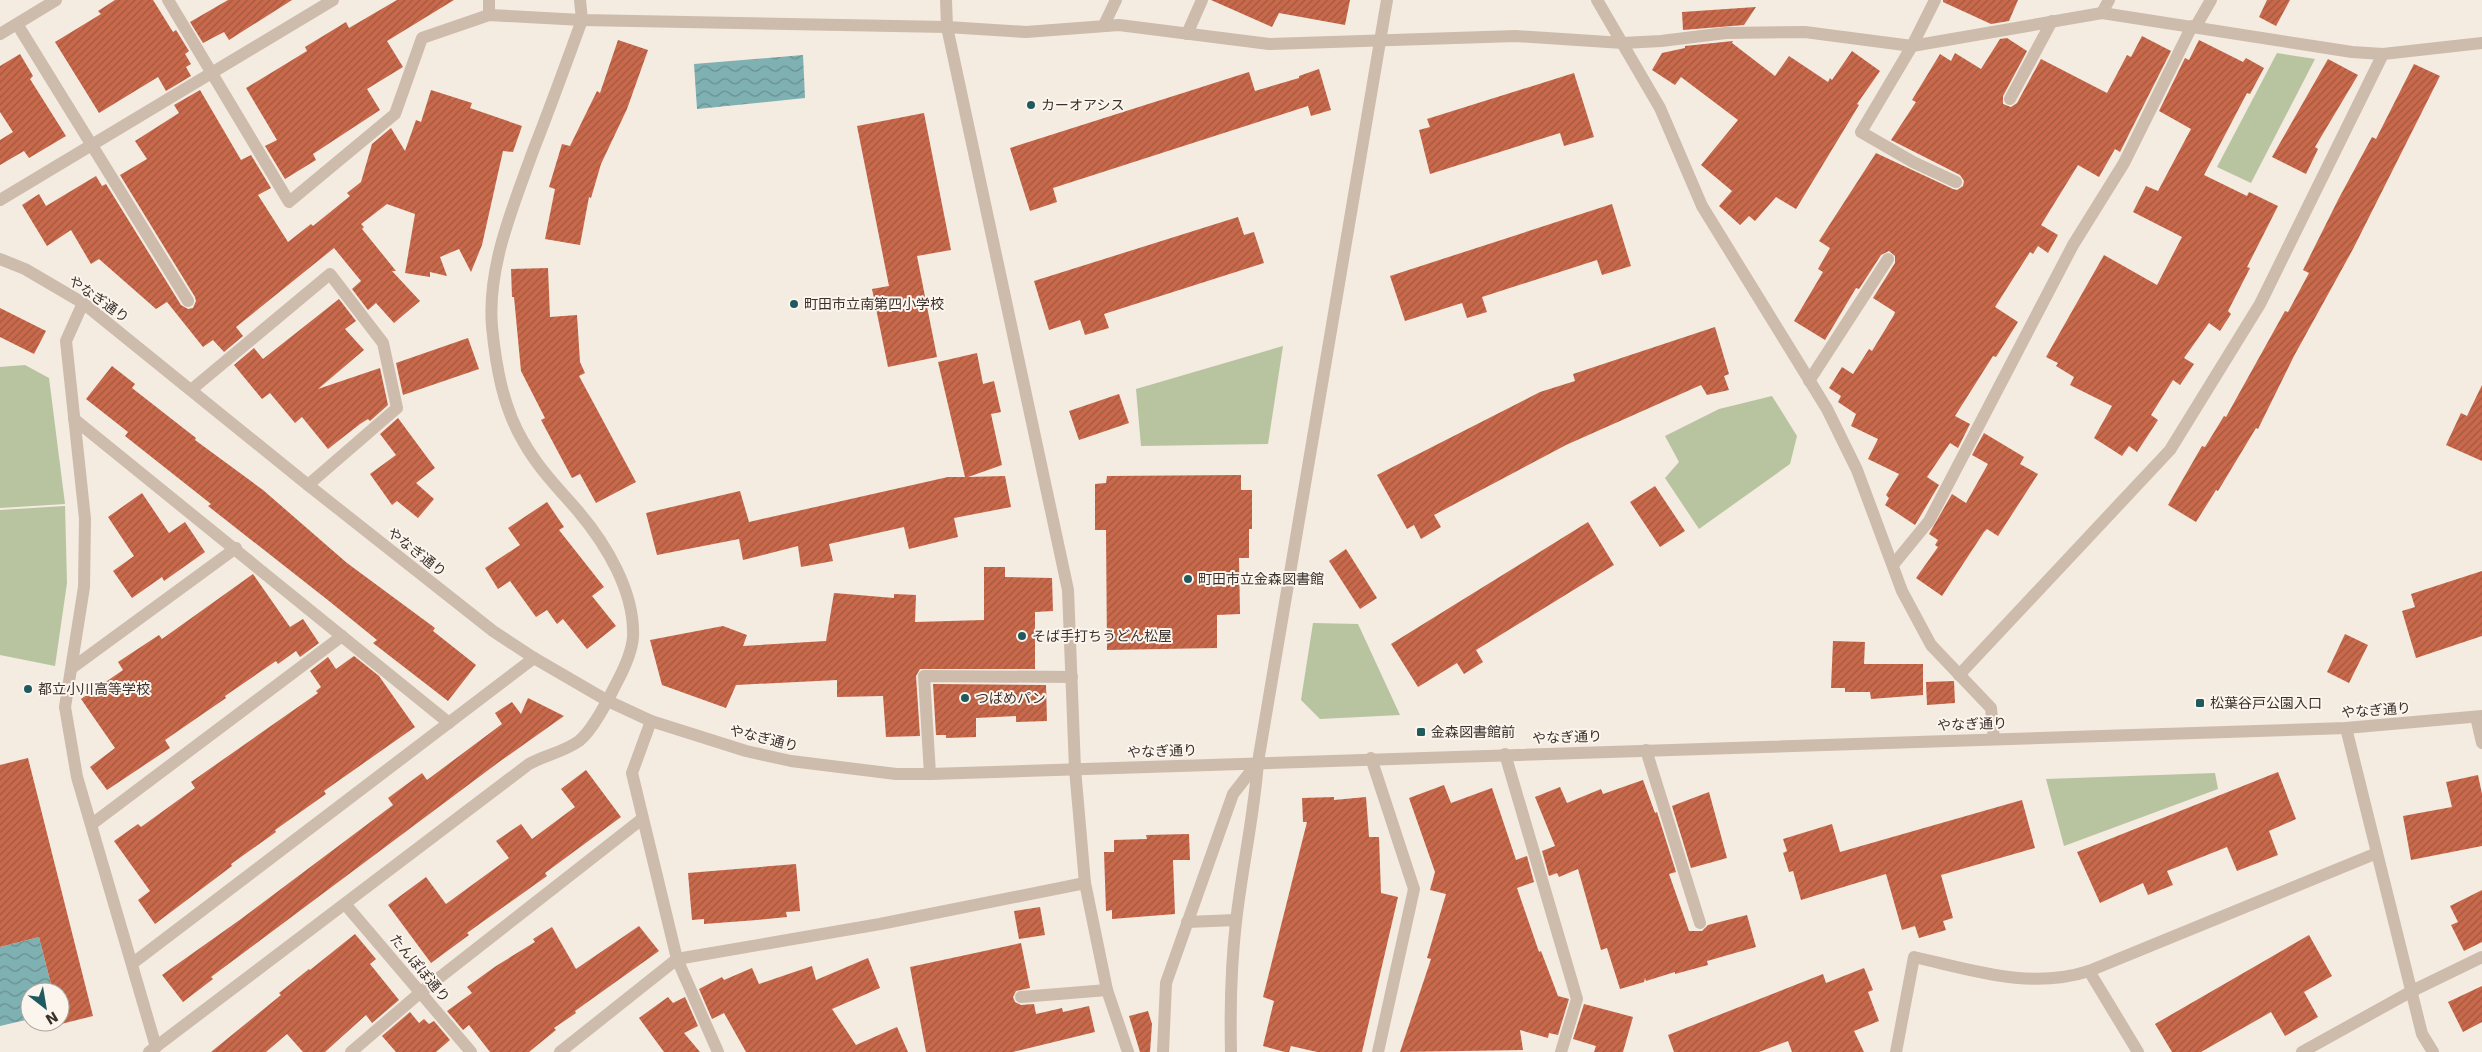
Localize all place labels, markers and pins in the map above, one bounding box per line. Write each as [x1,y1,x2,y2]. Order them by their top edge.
place label: カーオアシス [1041,97,1124,113]
marker: カーオアシス [1025,99,1037,111]
place label: 町田市立南第四小学校 [804,296,944,312]
marker: 町田市立南第四小学校 [788,298,800,310]
place label: 町田市立金森図書館 [1198,571,1324,587]
marker: 町田市立金森図書館 [1182,573,1194,585]
place label: そば手打ちうどん松屋 [1032,628,1172,644]
marker: そば手打ちうどん松屋 [1016,630,1028,642]
place label: 都立小川高等学校 [38,681,150,697]
marker: 都立小川高等学校 [22,683,34,695]
place label: つばめパン [975,690,1046,706]
marker: つばめパン [959,692,971,704]
place label: 松葉谷戸公園入口 [2210,695,2322,711]
marker: 松葉谷戸公園入口 [2194,697,2206,709]
place label: 金森図書館前 [1431,724,1515,740]
marker: 金森図書館前 [1415,726,1427,738]

